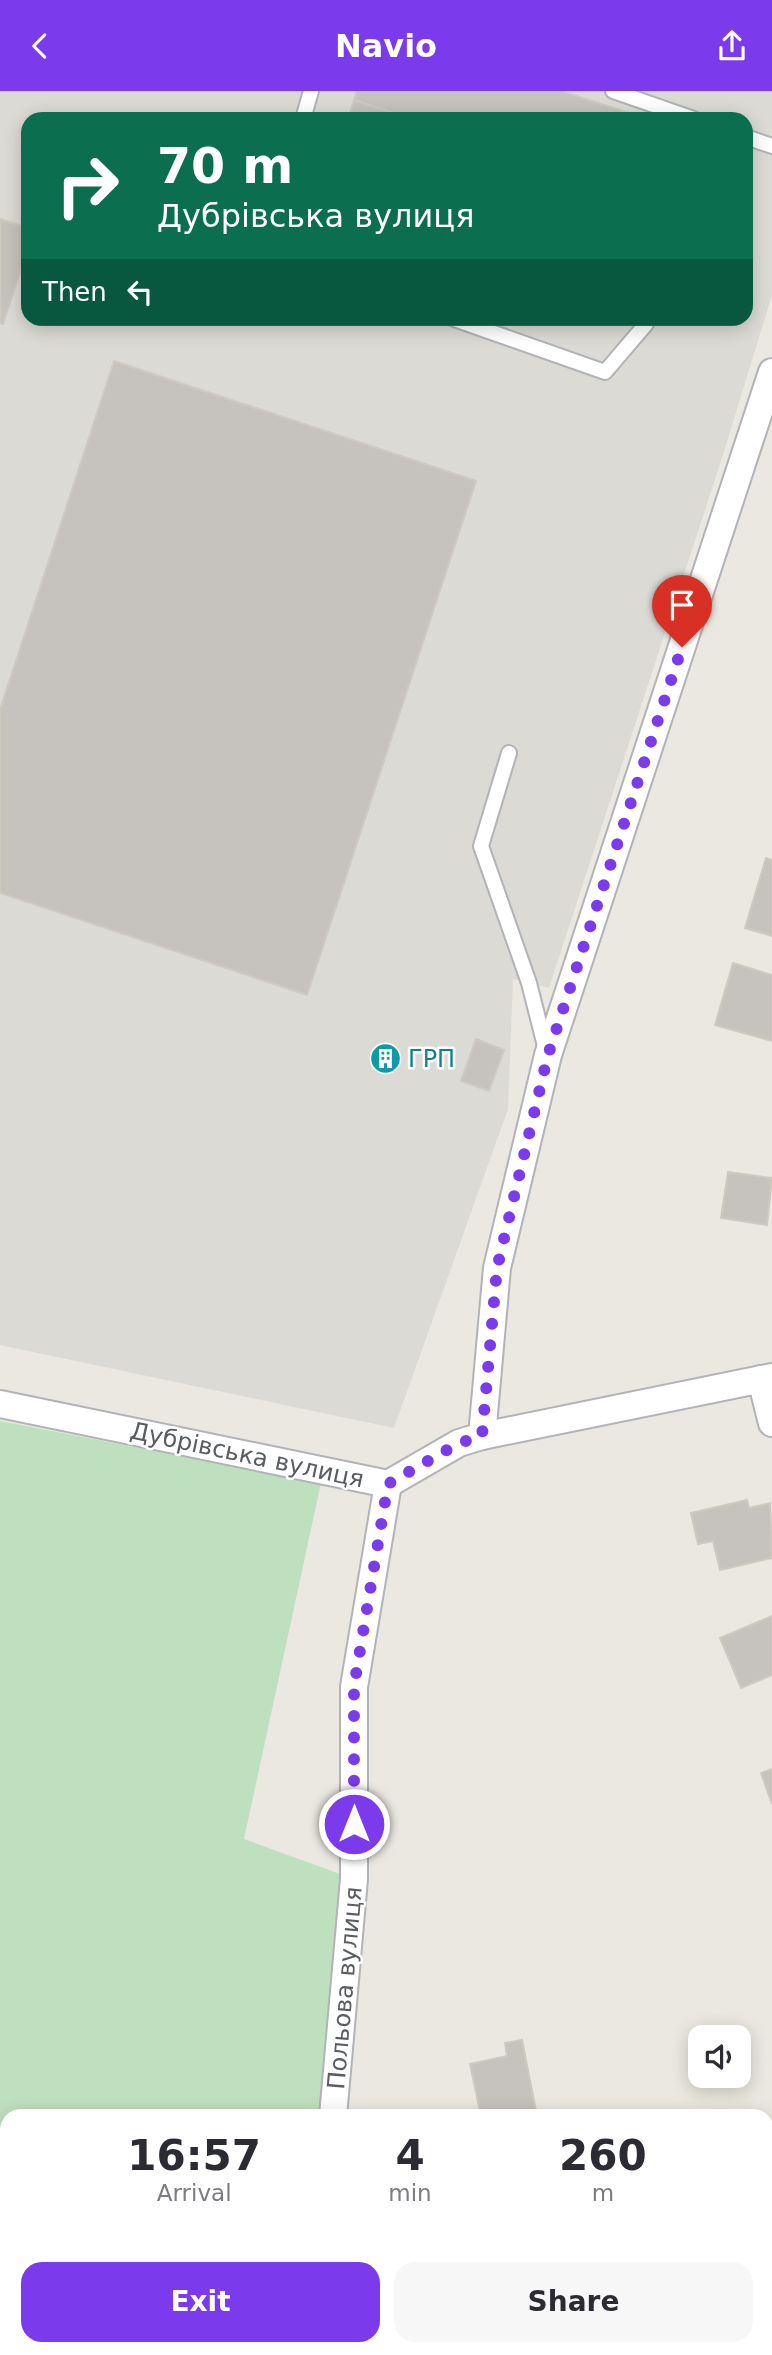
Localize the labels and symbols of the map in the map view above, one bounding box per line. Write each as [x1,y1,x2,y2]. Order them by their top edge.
pin [652,575,712,647]
building icon: ГРП [368,1042,402,1076]
place label: ГРП [408,1045,455,1073]
street label: Дубрівська вулиця [128,1417,366,1493]
position arrow [317,1787,391,1861]
street label: Польова вулиця [322,1885,368,2091]

